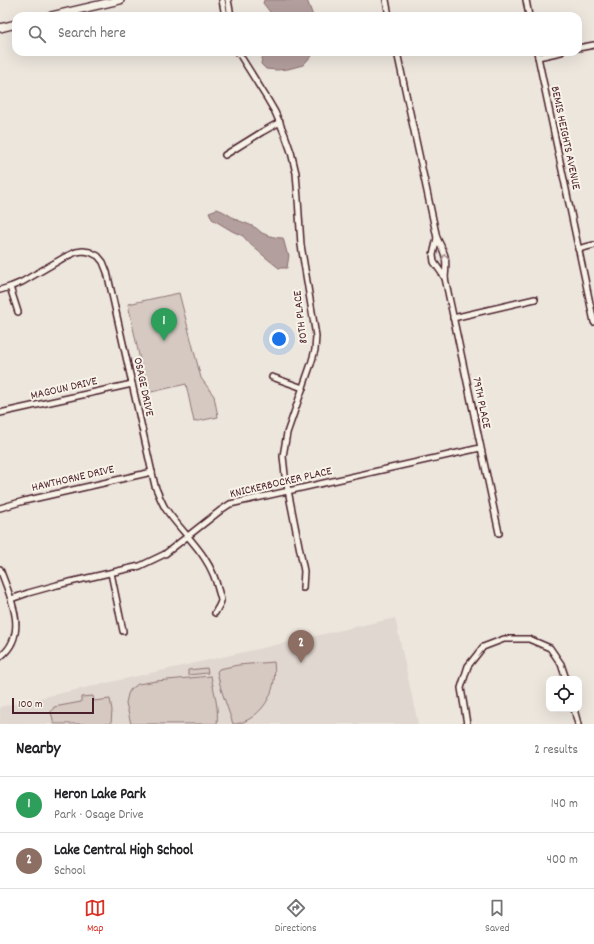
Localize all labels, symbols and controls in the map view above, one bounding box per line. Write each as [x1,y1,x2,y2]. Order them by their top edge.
search box [12,12,582,56]
icon: search [26,23,48,45]
text: Search here [58,23,126,45]
street label: BEMIS HEIGHTS AVENUE [546,85,584,192]
one-way arrow [441,254,449,260]
street label: 80TH PLACE [289,289,313,345]
pin: 1 [151,308,177,341]
your location [269,329,289,349]
street label: OSAGE DRIVE [128,356,158,419]
street label: MAGOUN DRIVE [29,373,100,405]
street label: 79TH PLACE [467,376,495,431]
street label: HAWTHORNE DRIVE [30,461,117,497]
street label: KNICKERBOCKER PLACE [228,463,334,503]
pin: 2 [288,630,314,663]
map controls [546,676,582,712]
button: locate [546,676,582,712]
scale bar [12,696,94,715]
text: 100 m [18,697,42,713]
text: Nearby [16,738,60,762]
text: 2 results [534,741,578,760]
text: Heron Lake Park [54,784,146,806]
text: 1 [28,795,30,814]
text: 140 m [551,795,578,814]
text: Park · Osage Drive [54,806,144,825]
text: Lake Central High School [54,840,193,862]
text: 2 [26,851,32,870]
text: 400 m [547,851,578,870]
text: School [54,862,86,881]
tab: Map [84,897,106,937]
tab: Directions [275,897,317,937]
tab: Saved [485,897,510,937]

